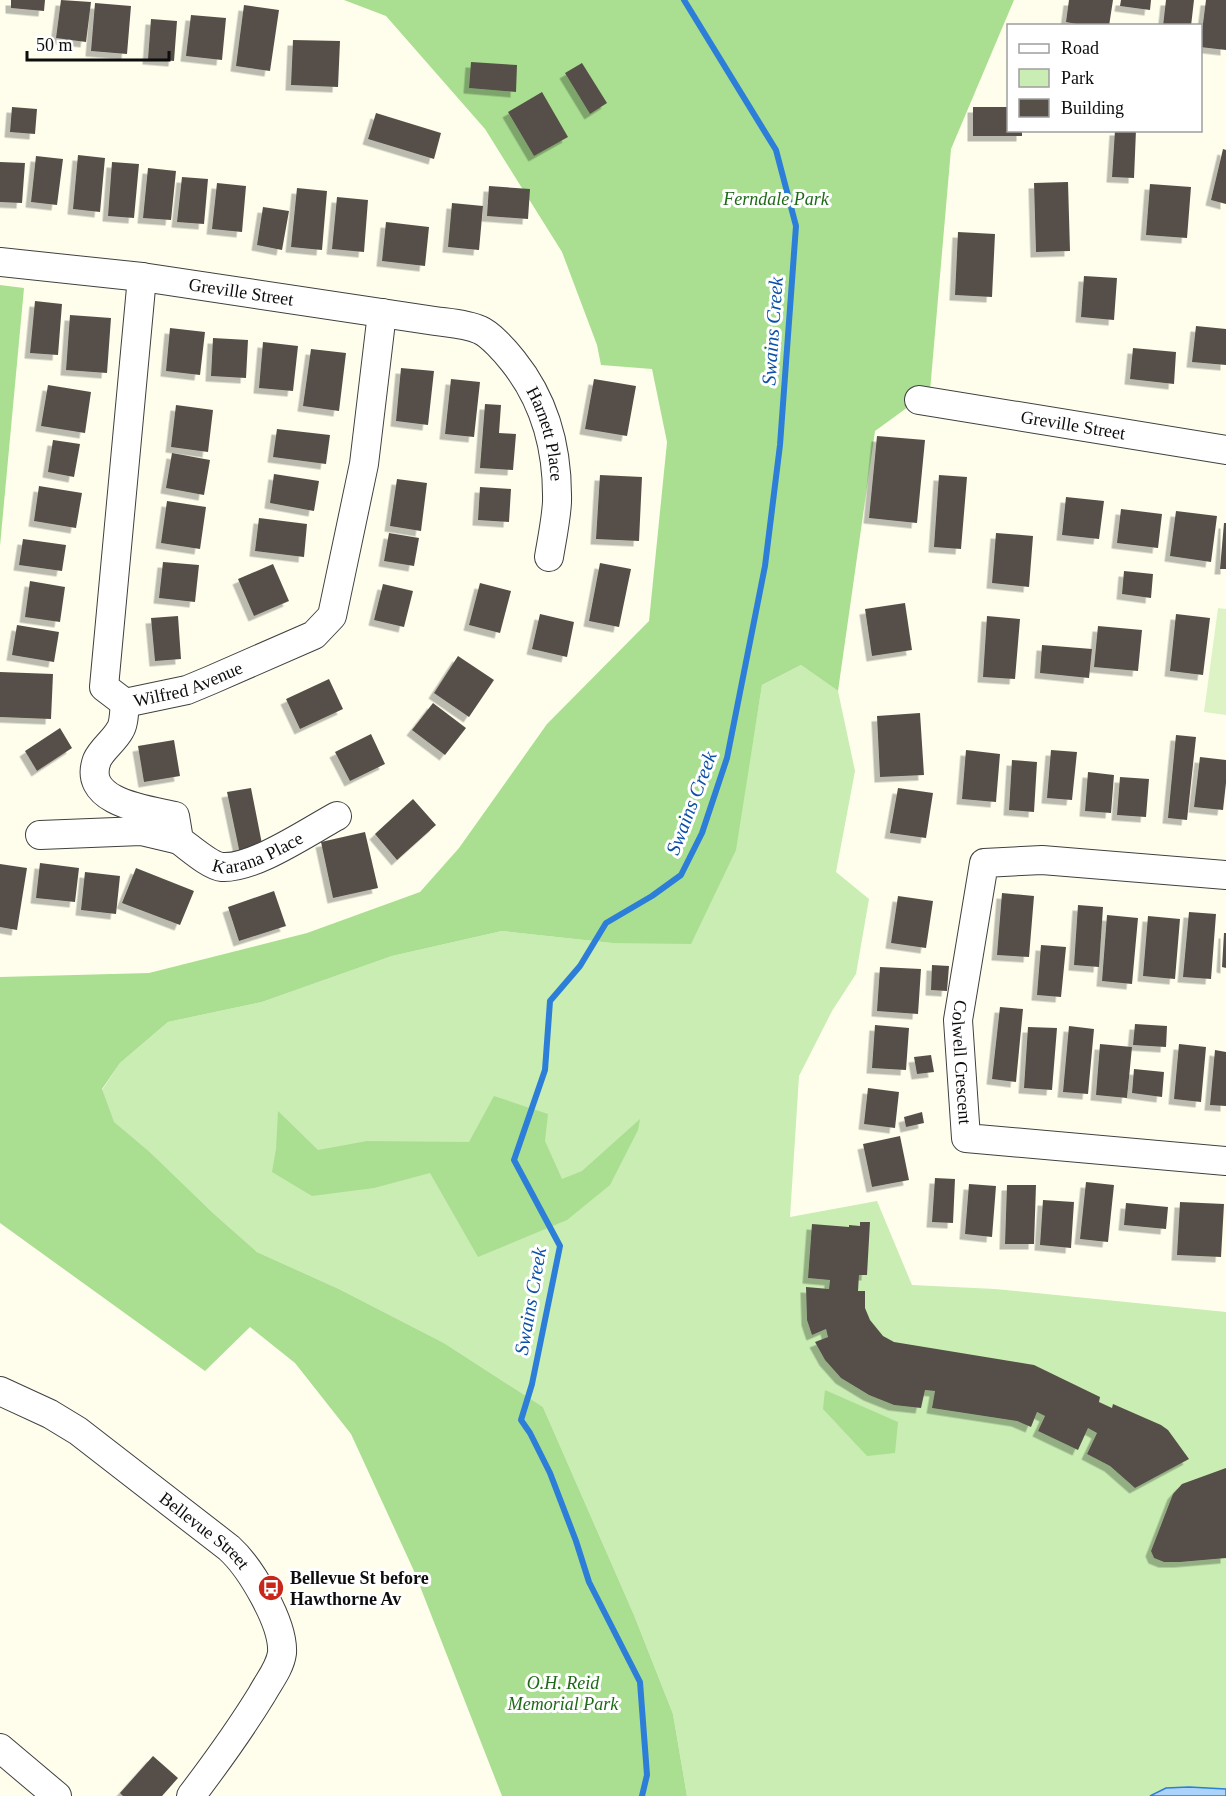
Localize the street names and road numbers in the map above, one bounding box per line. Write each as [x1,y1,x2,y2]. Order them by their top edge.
street label: Greville Street [187,274,295,310]
street label: Harnett Place [522,383,567,482]
street label: Greville Street [1019,407,1127,443]
street label: Wilfred Avenue [132,658,245,711]
street label: Karana Place [210,828,306,878]
street label: Colwell Crescent [948,999,975,1125]
street label: Bellevue Street [156,1488,254,1573]

